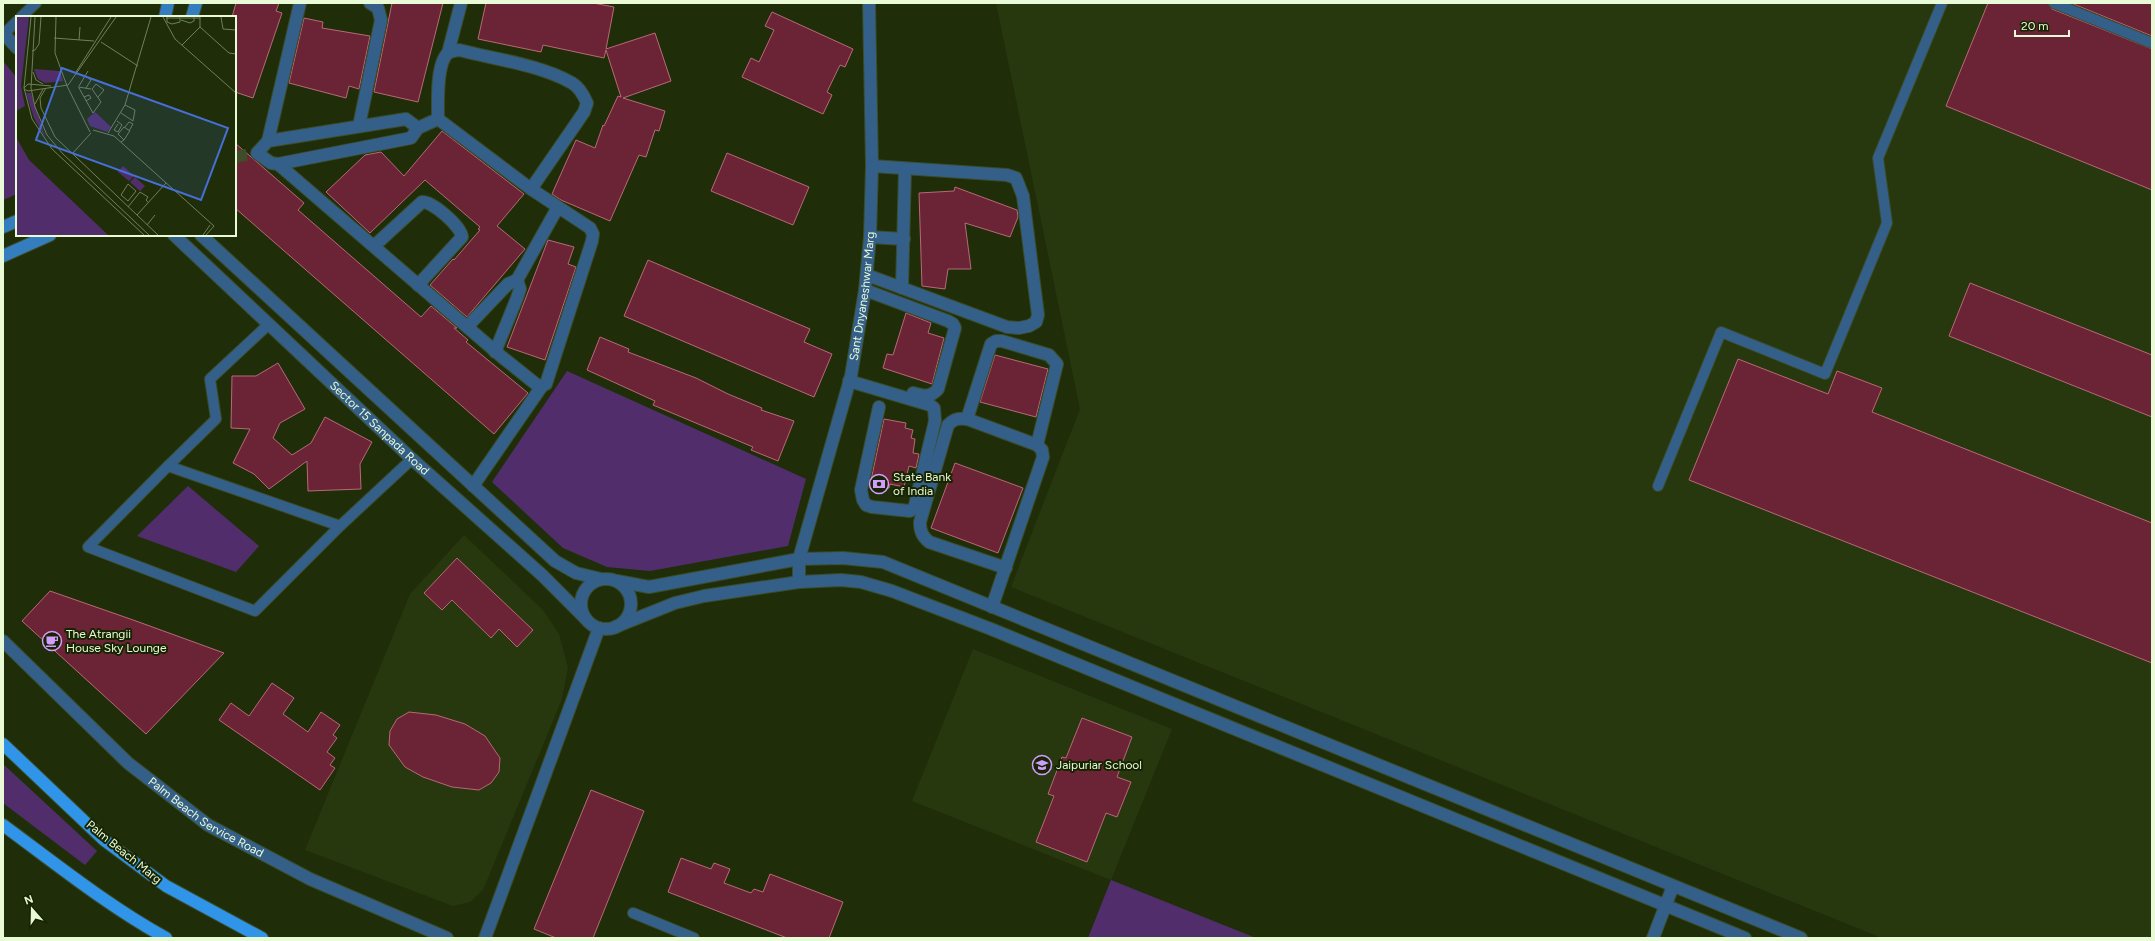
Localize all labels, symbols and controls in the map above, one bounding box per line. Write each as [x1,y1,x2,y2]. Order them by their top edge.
scale bar [2015,12,2069,38]
inset map [16,16,236,236]
text: 20 m [2021,19,2049,33]
street label: Sant Dnyaneshwar Marg [847,231,877,362]
street label: Sector 15 Sanpada Road [327,378,432,478]
place label: State Bank of India [893,470,951,498]
bank icon: State Bank of India [868,473,890,495]
place label: The Atrangii House Sky Lounge [66,627,167,655]
cafe icon: The Atrangii House Sky Lounge [41,630,63,652]
school or university icon: Jaipuriar School [1031,754,1053,776]
place label: Jaipuriar School [1056,758,1142,772]
street label: Palm Beach Service Road [145,774,266,860]
street label: Palm Beach Marg [84,818,164,886]
north arrow [12,889,52,929]
text: N [23,893,35,908]

